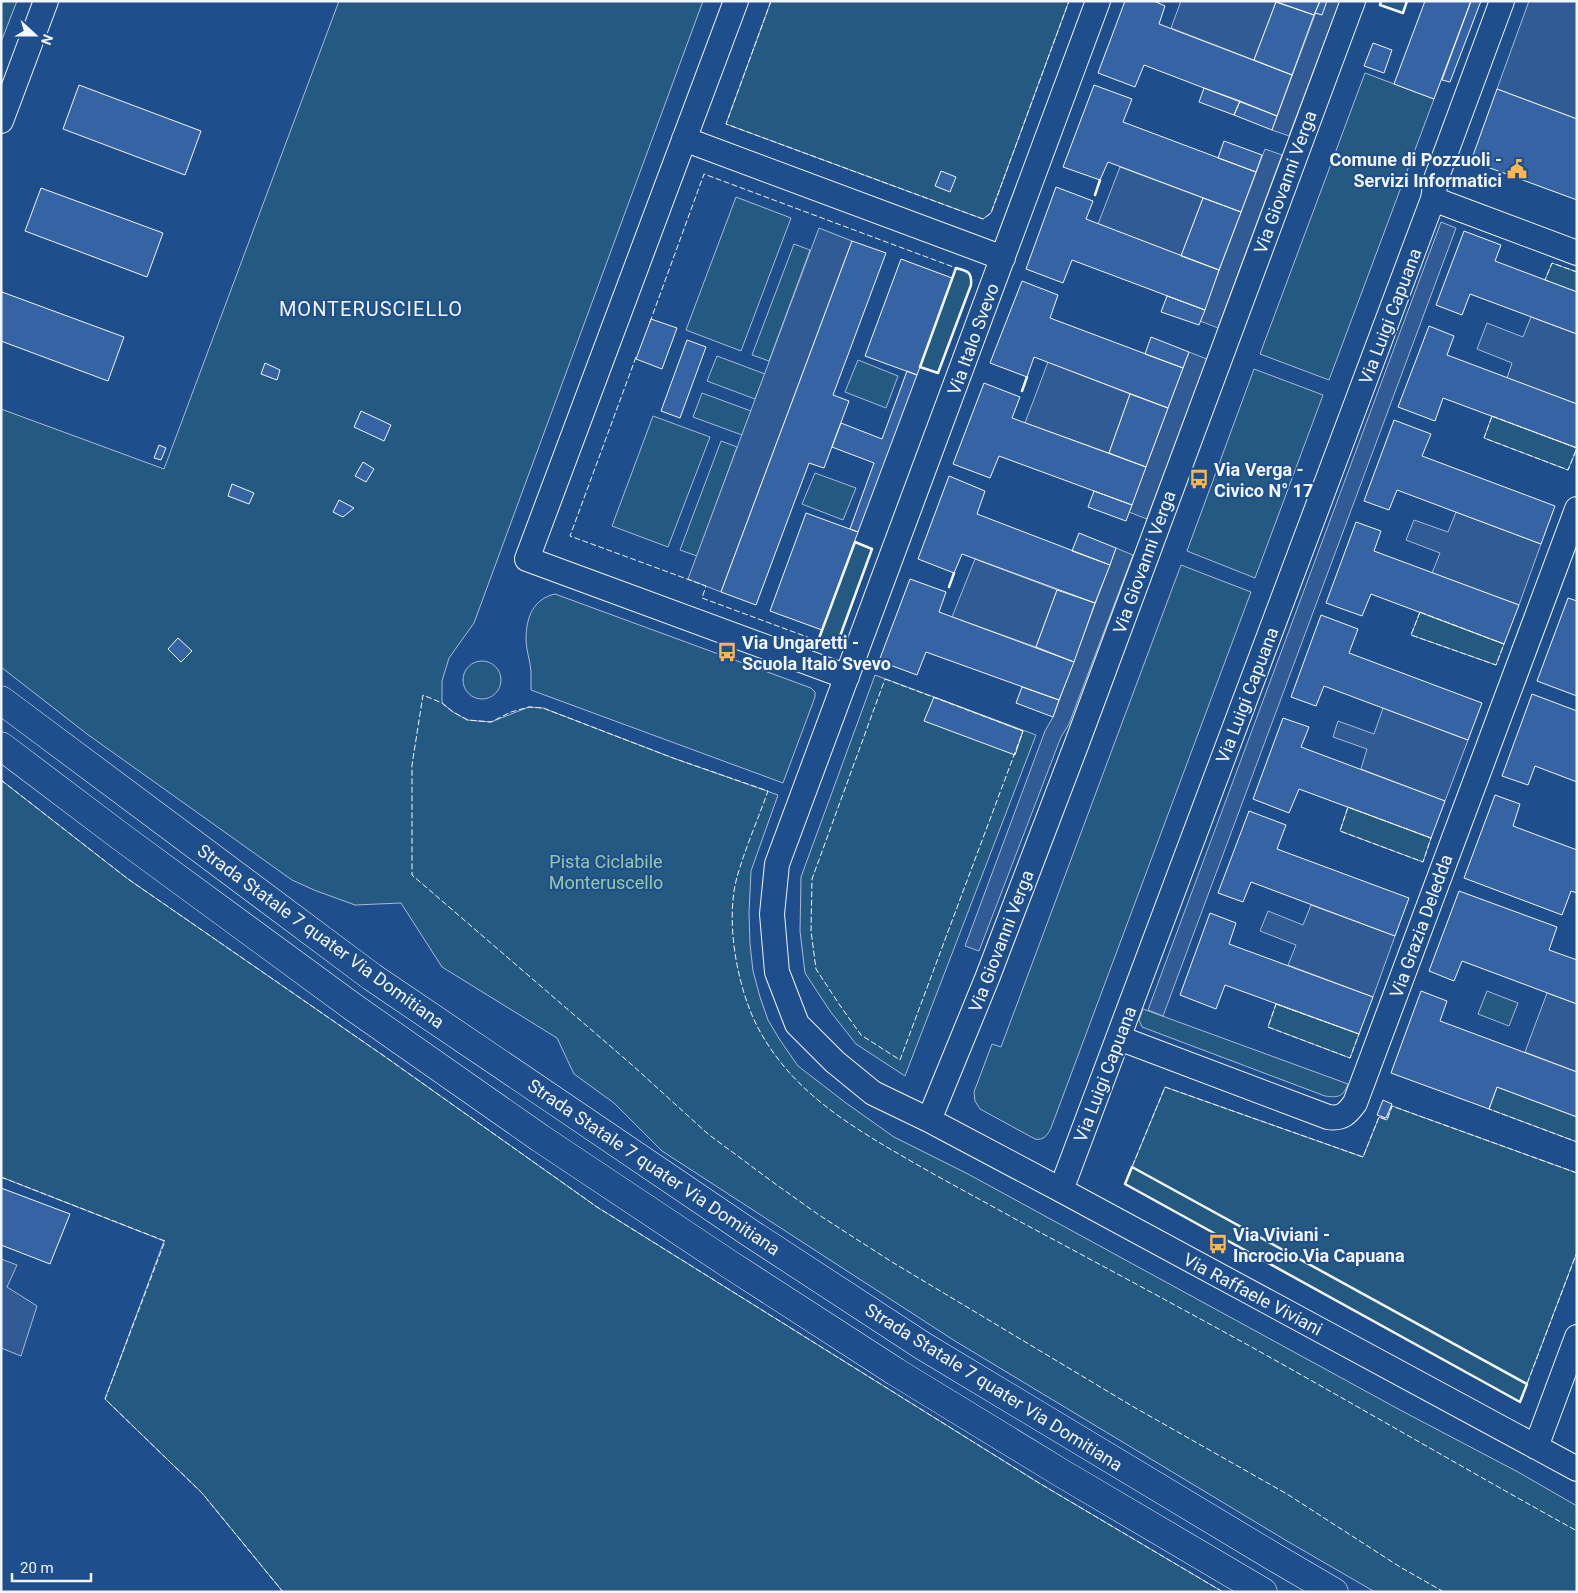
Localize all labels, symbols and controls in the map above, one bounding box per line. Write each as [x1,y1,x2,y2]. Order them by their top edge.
north arrow [10,10,60,60]
text: N [38,32,56,47]
street label: Via Giovanni Verga [1249,108,1321,256]
place label: Comune di Pozzuoli - Servizi Informatici [1330,149,1502,191]
public building icon: Comune di Pozzuoli - Servizi Informatici [1506,158,1528,180]
street label: Via Luigi Capuana [1354,245,1426,387]
street label: Via Italo Svevo [943,280,1003,398]
district label: MONTERUSCIELLO [279,297,463,321]
place label: Via Verga - Civico N° 17 [1214,459,1313,501]
bus stop icon: Via Verga - Civico N° 17 [1188,468,1210,490]
street label: Via Giovanni Verga [1108,488,1180,636]
street label: Via Luigi Capuana [1211,624,1283,766]
place label: Via Ungaretti - Scuola Italo Svevo [742,632,891,674]
bus stop icon: Via Ungaretti - Scuola Italo Svevo [716,641,738,663]
street label: Strada Statale 7 quater Via Domitiana [194,839,448,1033]
park label: Pista Ciclabile Monteruscello [549,851,663,893]
street label: Via Grazia Deledda [1385,852,1457,1000]
street label: Via Giovanni Verga [964,867,1038,1015]
street label: Via Luigi Capuana [1069,1003,1141,1145]
street label: Strada Statale 7 quater Via Domitiana [524,1075,784,1259]
place label: Via Viviani - Incrocio Via Capuana [1233,1224,1405,1266]
bus stop icon: Via Viviani - Incrocio Via Capuana [1207,1233,1229,1255]
street label: Via Raffaele Viviani [1180,1249,1326,1339]
street label: Strada Statale 7 quater Via Domitiana [861,1299,1127,1475]
scale bar [12,1550,91,1582]
text: 20 m [20,1559,54,1577]

